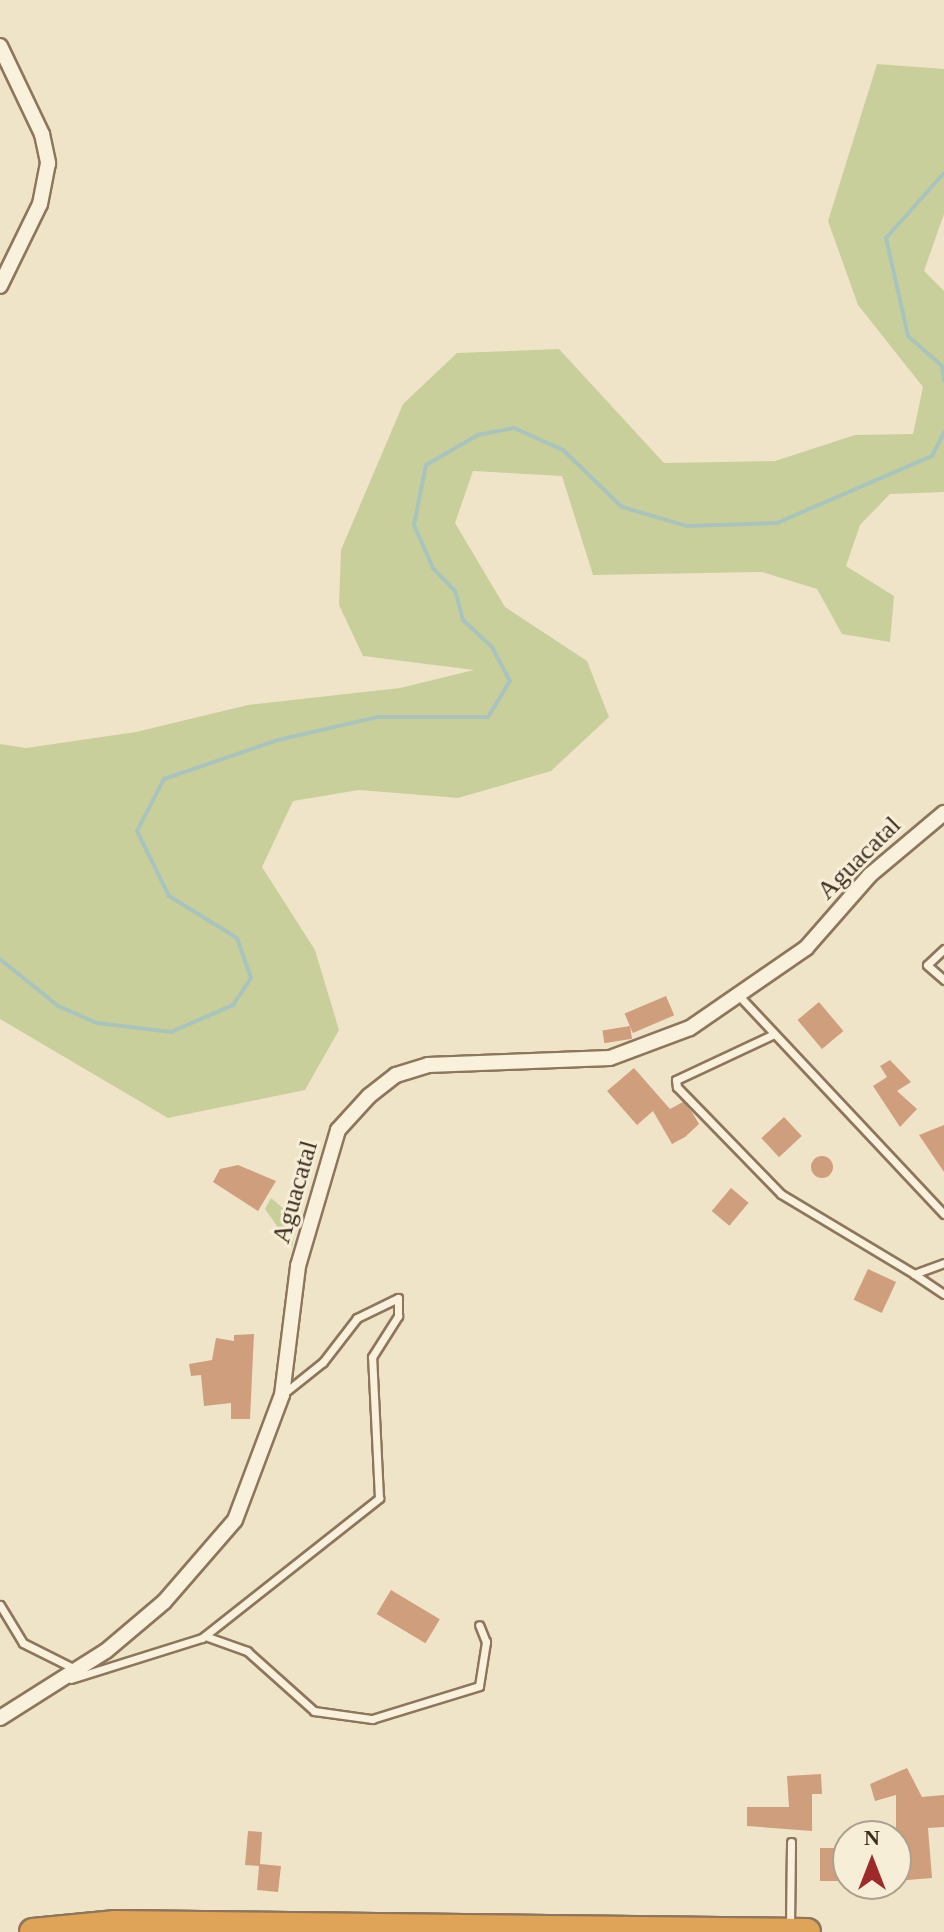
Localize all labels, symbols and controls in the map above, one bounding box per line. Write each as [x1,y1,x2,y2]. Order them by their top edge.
street label: Aguacatal [811,810,907,906]
street label: Aguacatal [265,1137,325,1247]
north arrow [832,1820,912,1900]
text: N [864,1825,880,1850]

